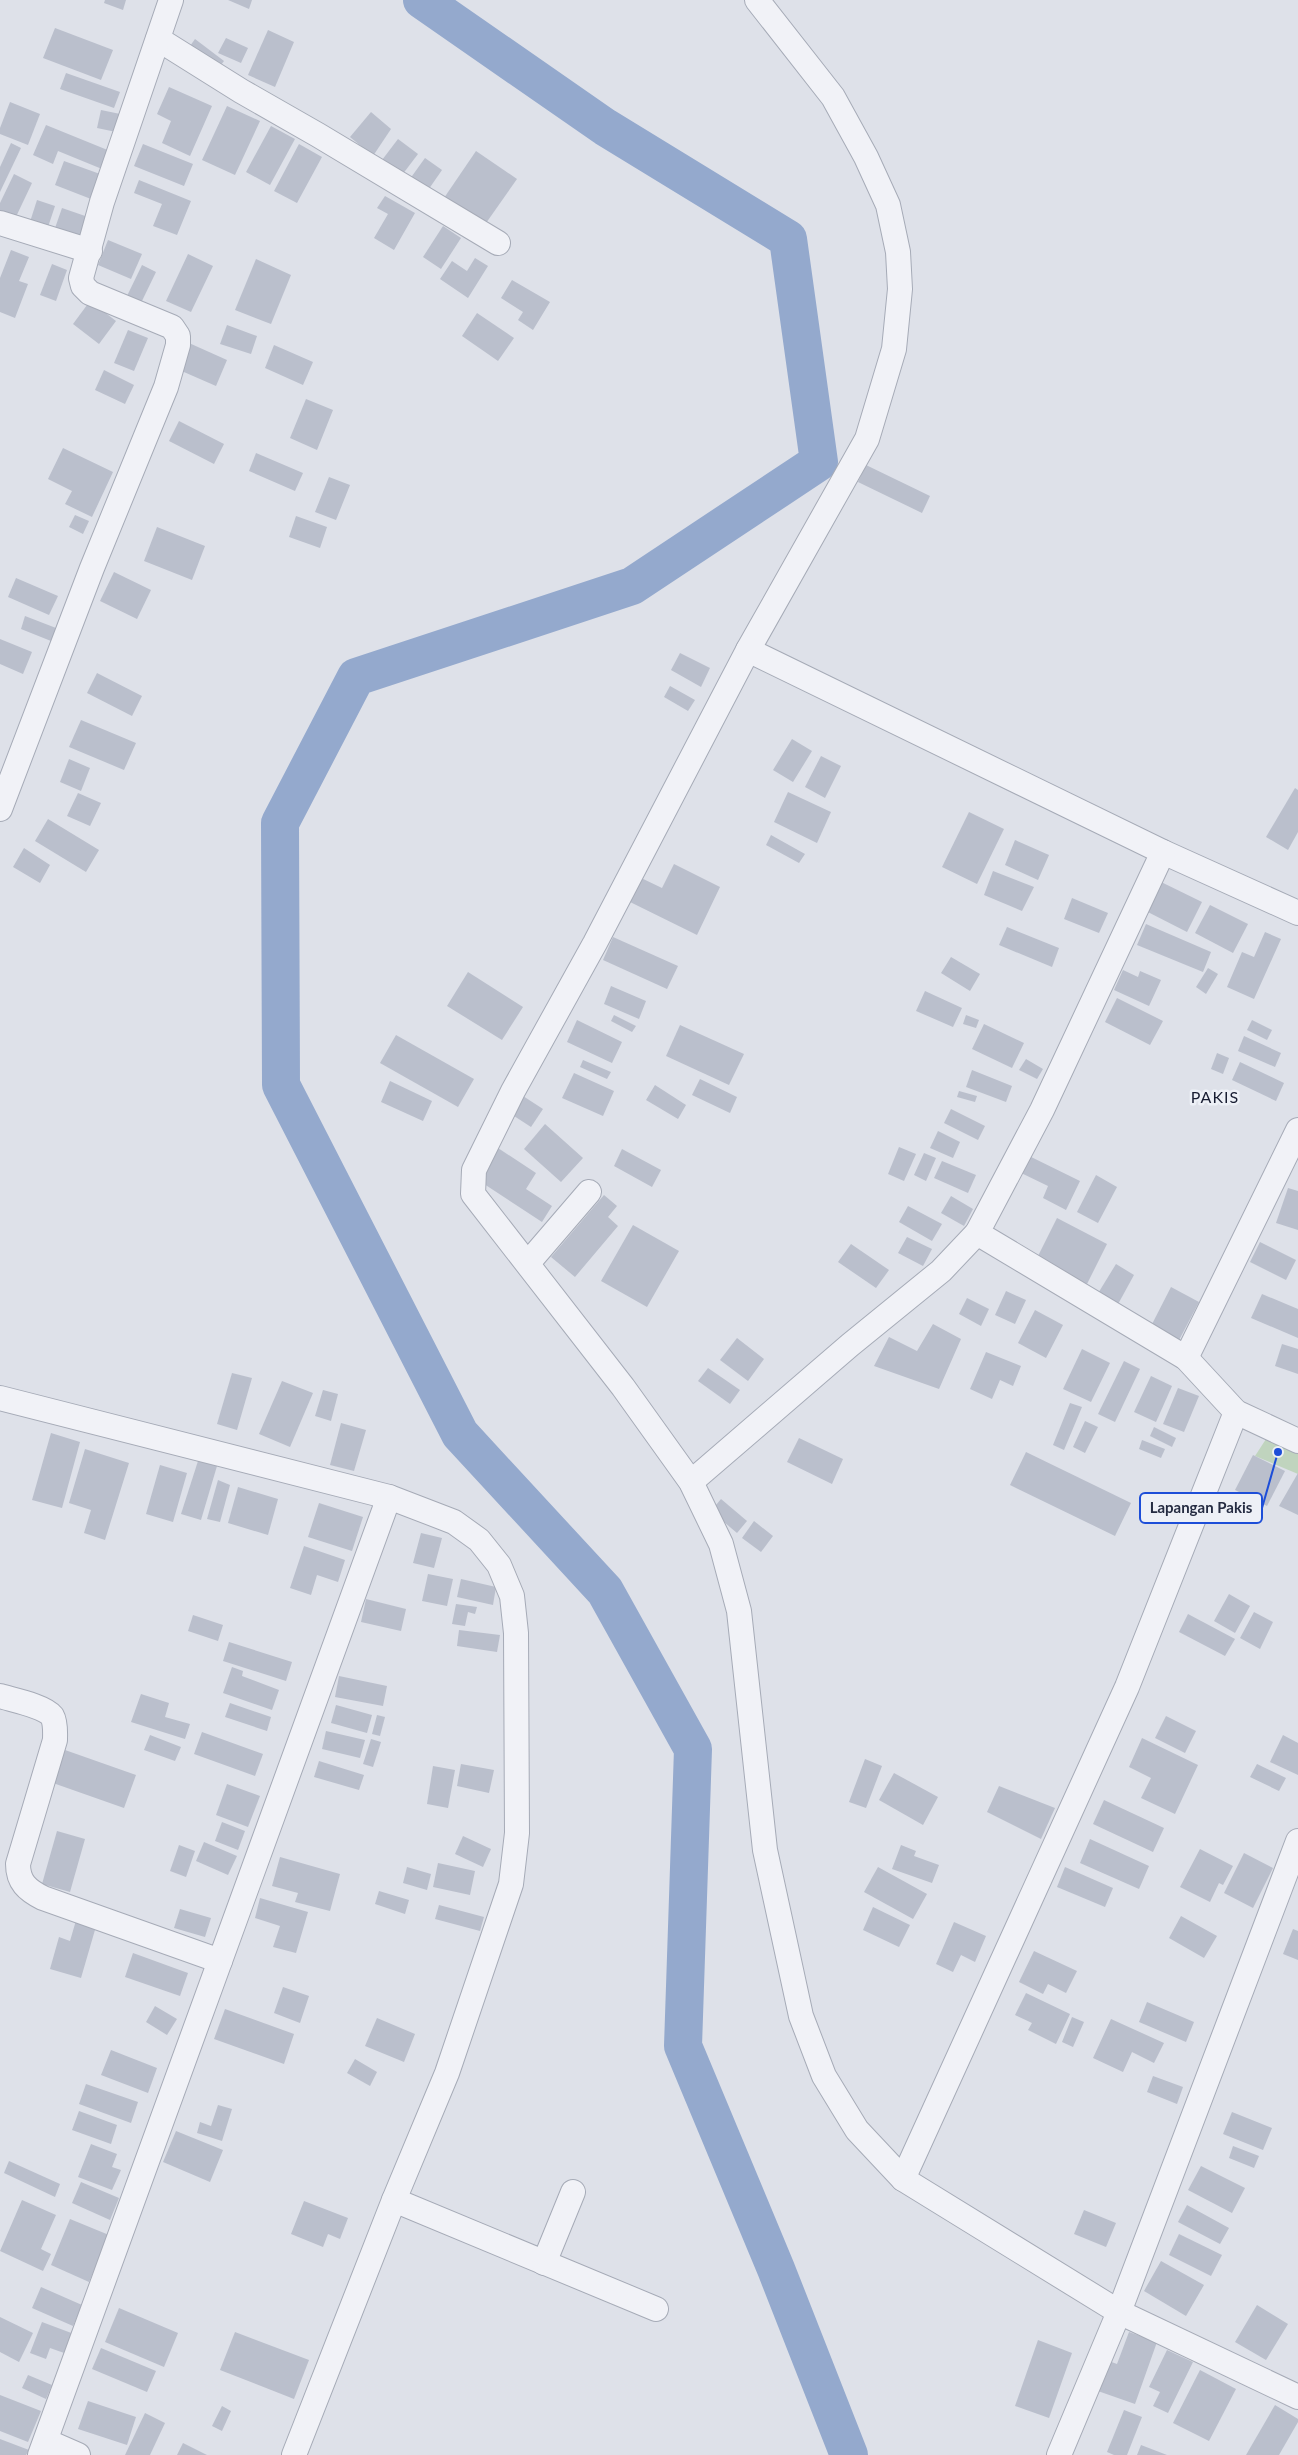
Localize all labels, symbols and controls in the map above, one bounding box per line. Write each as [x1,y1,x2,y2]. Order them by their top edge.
district label: PAKIS [1191,1087,1239,1106]
callout: Lapangan Pakis [1140,1493,1262,1523]
text: Lapangan Pakis [1150,1498,1253,1516]

